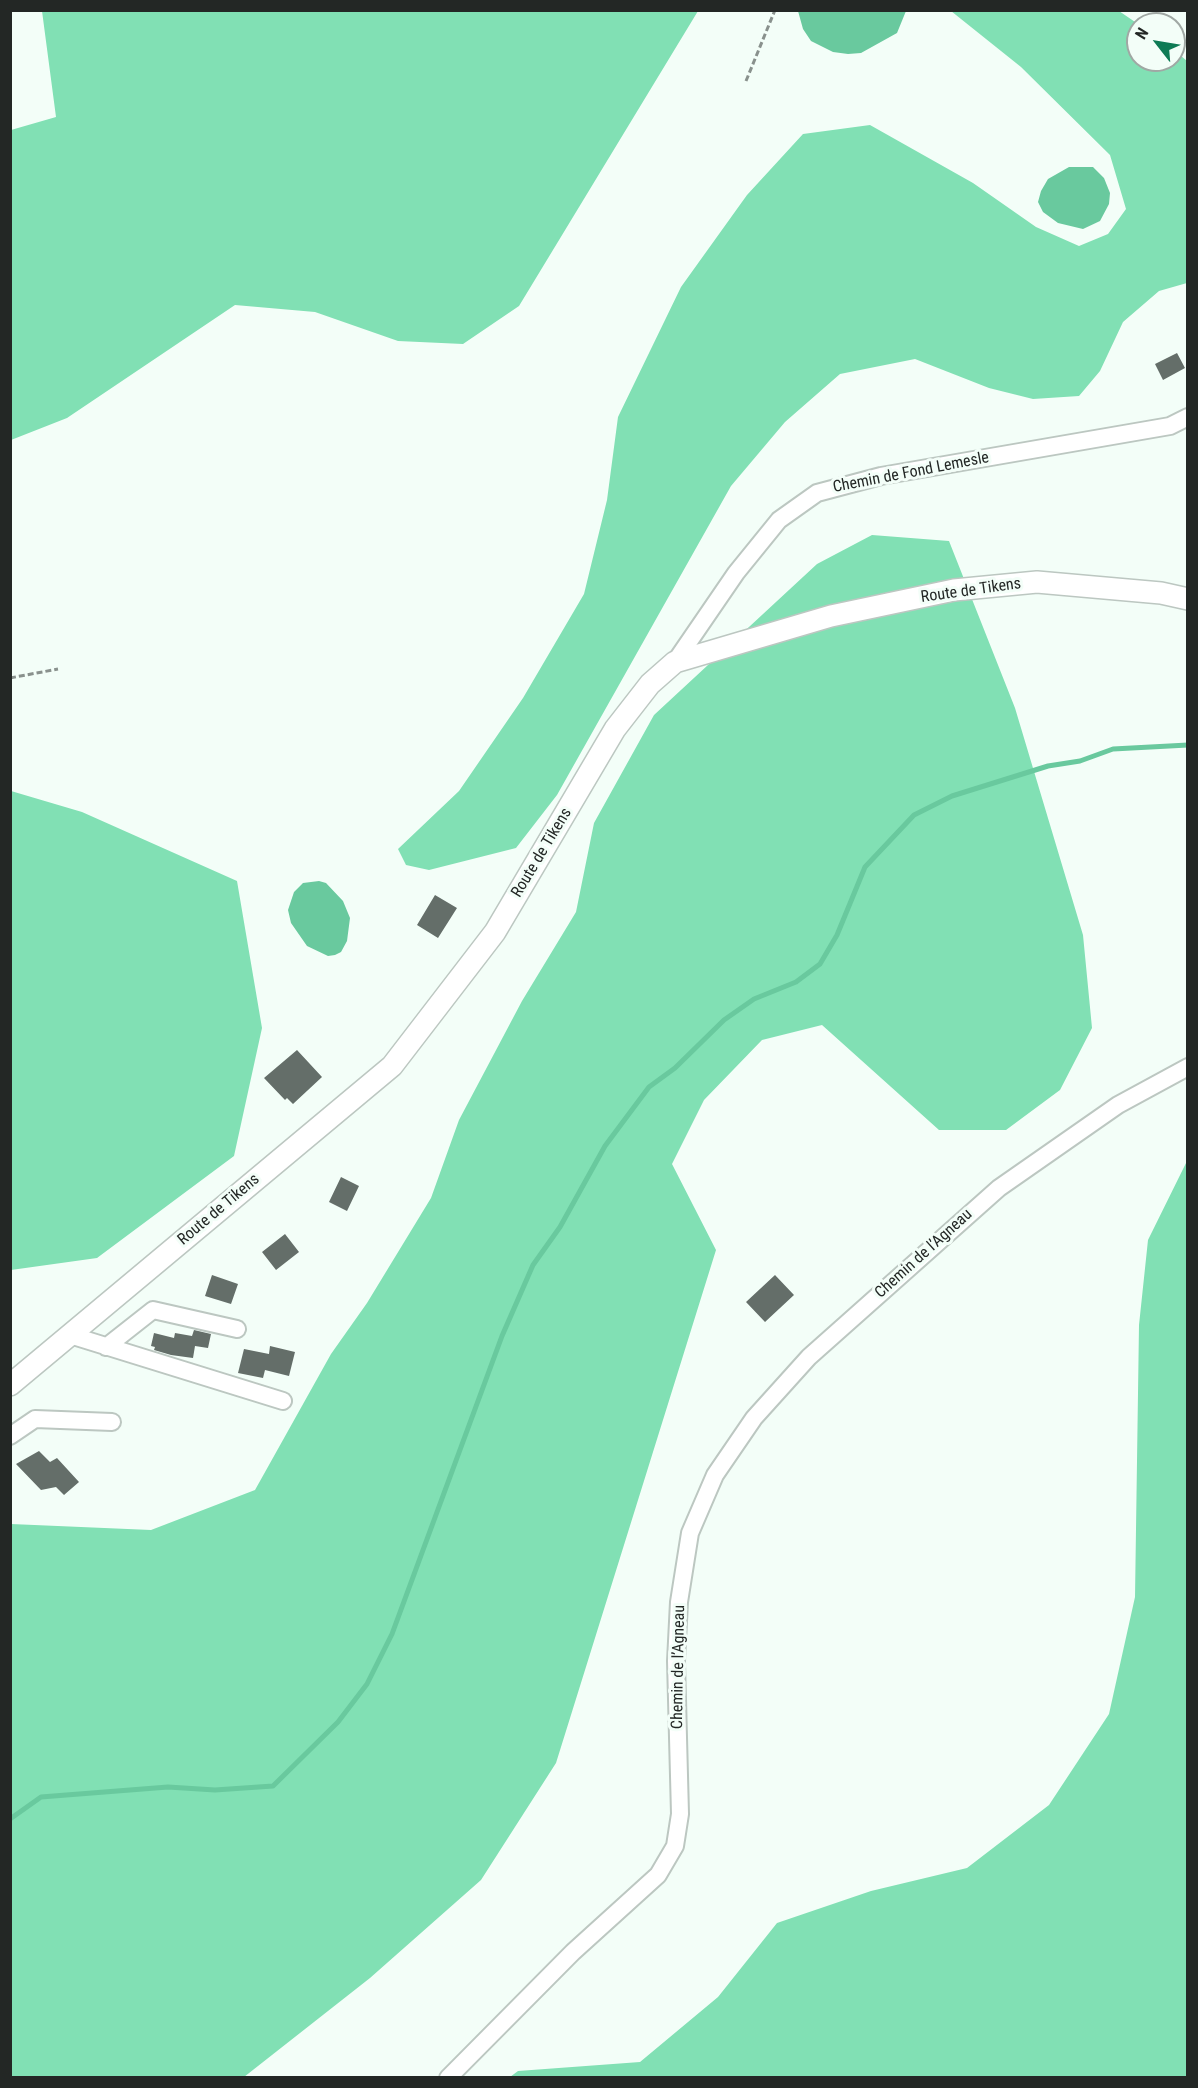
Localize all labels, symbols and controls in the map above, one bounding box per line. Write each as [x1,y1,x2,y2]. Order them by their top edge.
north arrow [1126,12,1186,72]
text: N [1131,24,1153,43]
street label: Chemin de Fond Lemesle [831,448,991,498]
street label: Route de Tikens [920,574,1022,608]
street label: Route de Tikens [508,805,576,901]
street label: Route de Tikens [174,1170,264,1250]
street label: Chemin de l’Agneau [871,1205,977,1303]
street label: Chemin de l’Agneau [668,1605,690,1729]

